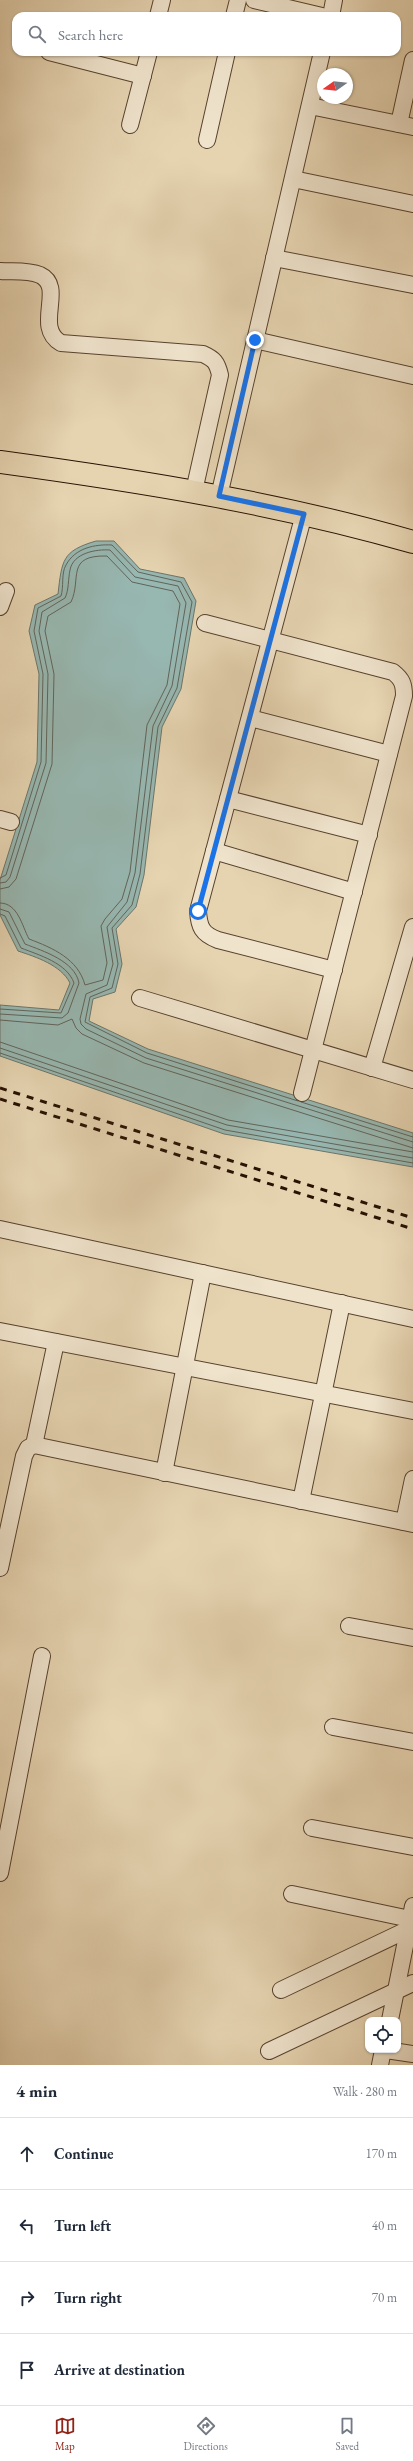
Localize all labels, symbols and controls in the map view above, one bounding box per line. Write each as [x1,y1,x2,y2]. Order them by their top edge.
search box [12,12,401,56]
icon: search [26,23,48,45]
text: Search here [58,25,123,44]
north arrow [317,68,353,104]
route end [246,331,264,349]
route start [189,902,207,920]
map controls [365,2017,401,2053]
button: locate [365,2017,401,2053]
text: 4 min [16,2080,57,2102]
text: Walk · 280 m [333,2083,397,2100]
icon: ahead [16,2143,38,2165]
text: Continue [54,2144,114,2163]
text: 170 m [366,2145,397,2162]
icon: left [16,2215,38,2237]
text: Turn left [54,2216,111,2235]
text: 40 m [372,2217,397,2234]
icon: right [16,2287,38,2309]
text: Turn right [54,2288,122,2307]
text: 70 m [372,2289,397,2306]
icon: arrive [16,2359,38,2381]
text: Arrive at destination [54,2360,185,2379]
tab: Map [54,2415,76,2453]
tab: Directions [184,2415,228,2453]
tab: Saved [336,2415,359,2453]

